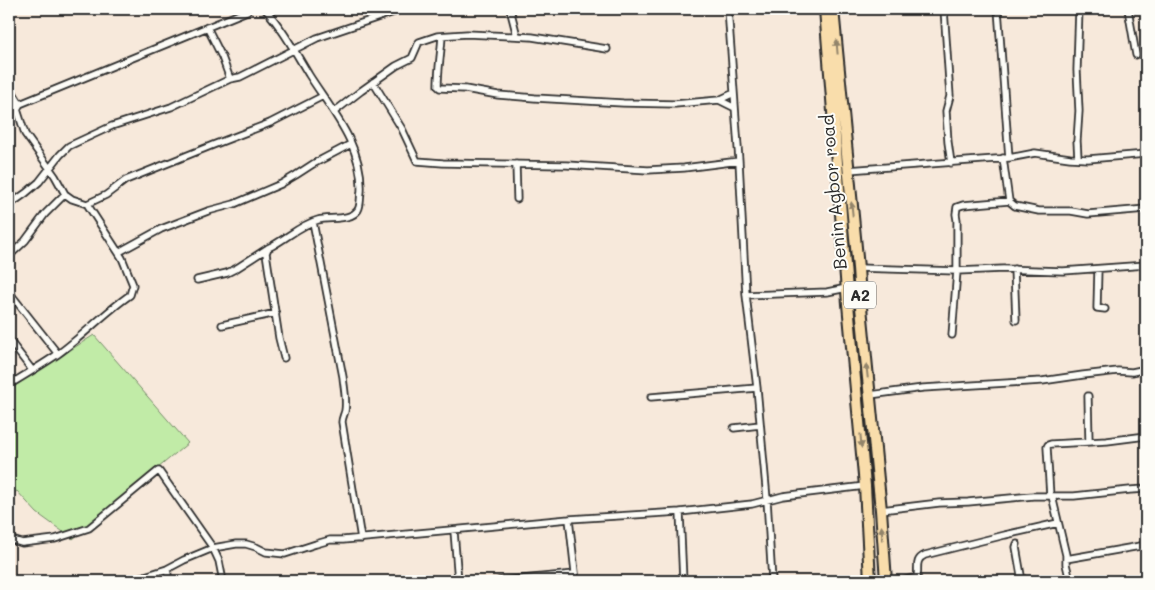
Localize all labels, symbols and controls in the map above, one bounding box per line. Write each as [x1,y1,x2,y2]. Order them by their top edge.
one-way arrow [833,39,841,55]
street label: Benin Agbor road [814,113,852,271]
one-way arrow [848,201,856,217]
road number: A2 [844,282,876,308]
one-way arrow [863,363,871,379]
one-way arrow [857,433,865,449]
one-way arrow [878,524,886,540]

